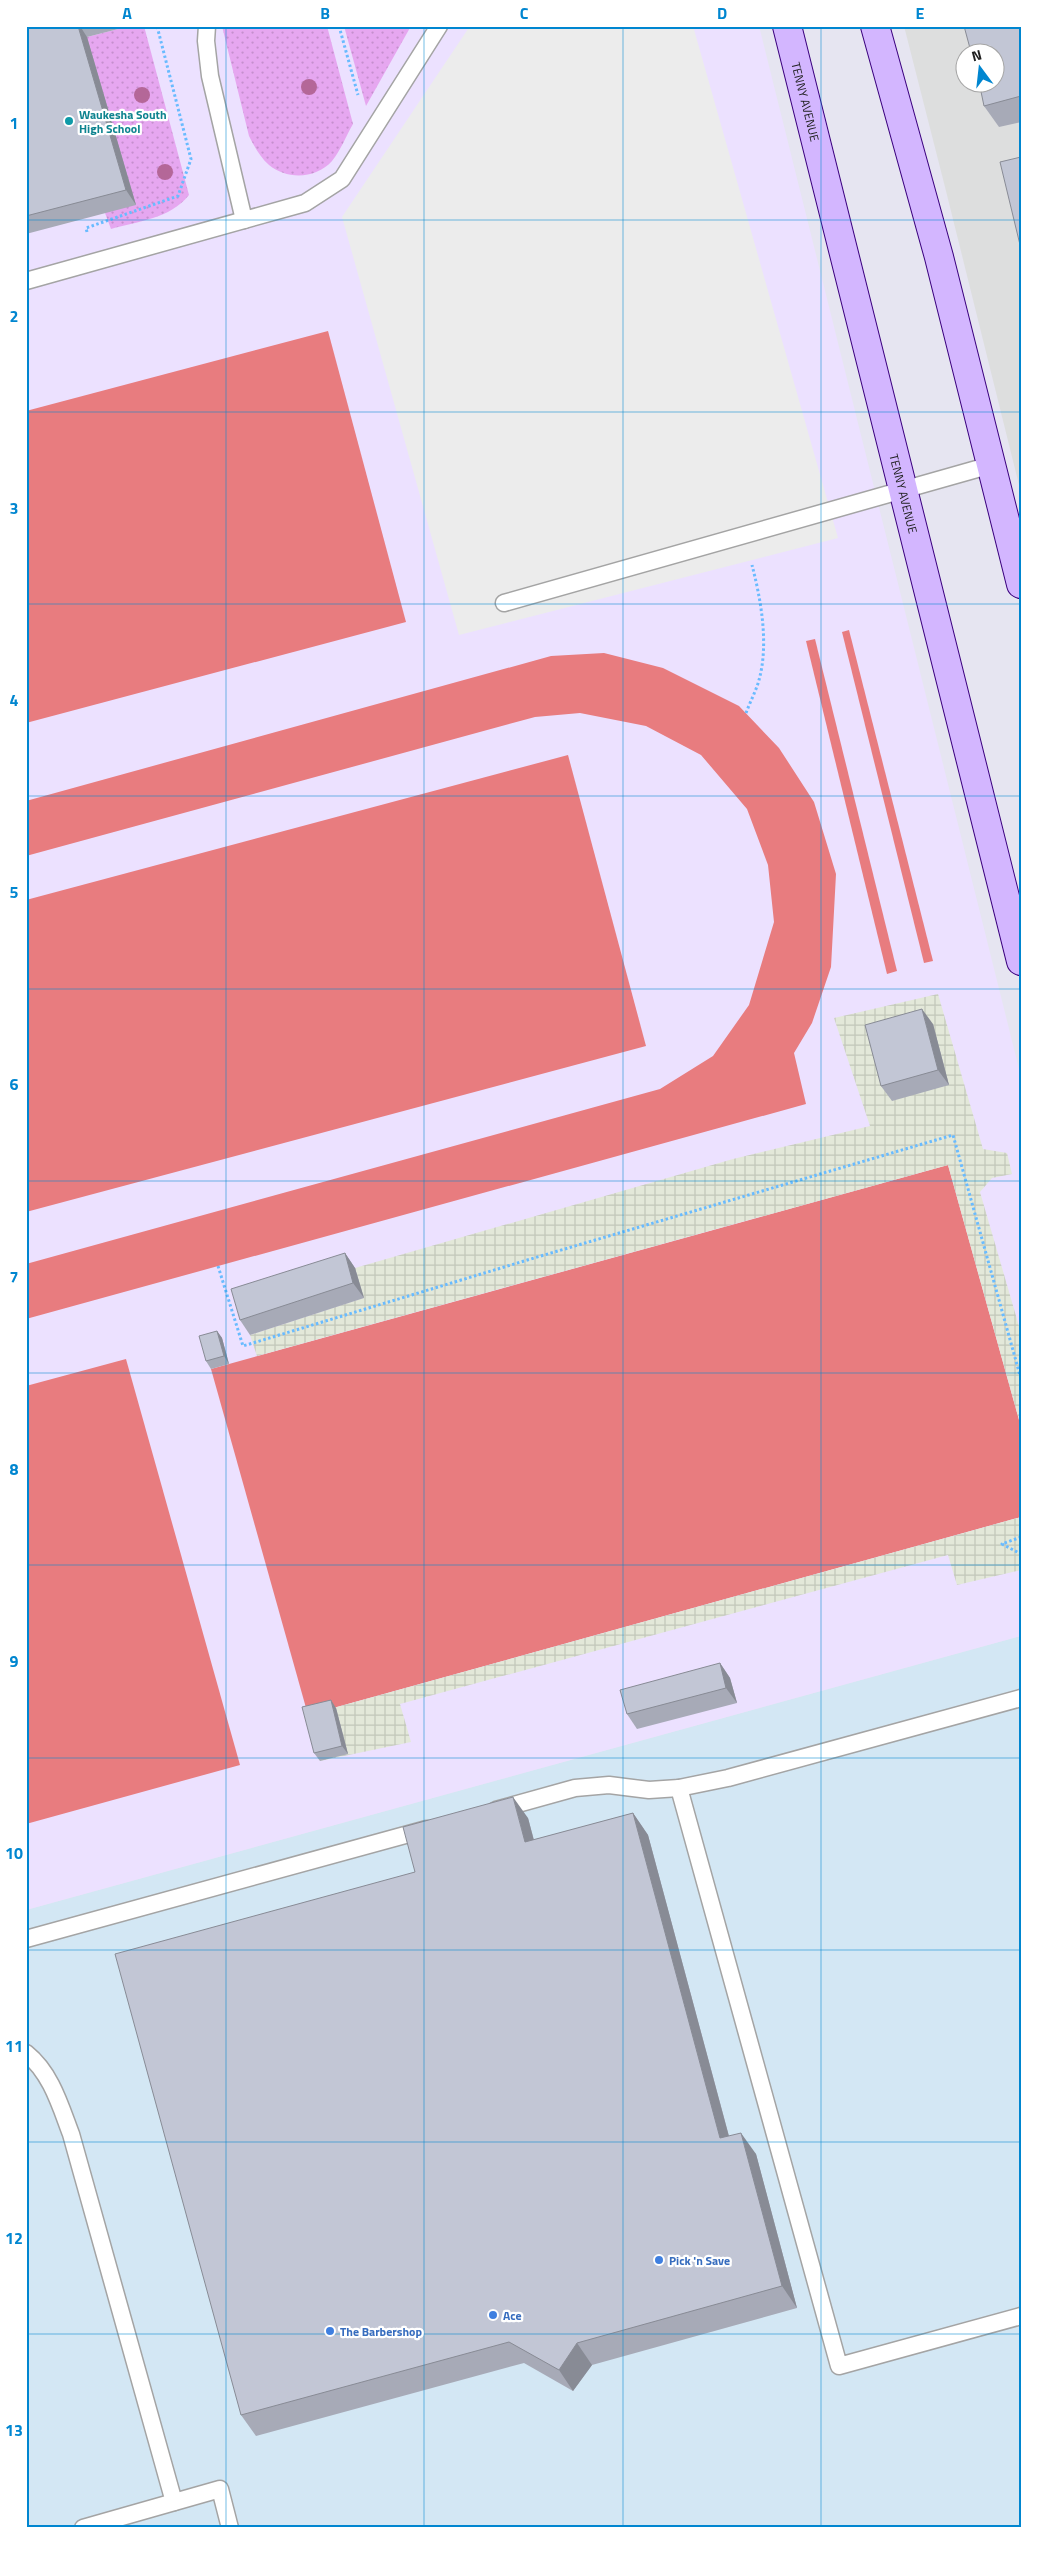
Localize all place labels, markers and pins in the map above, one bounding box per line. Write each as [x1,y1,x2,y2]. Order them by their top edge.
place label: Waukesha South High School [79,105,167,138]
marker: Waukesha South High School [63,115,75,127]
place label: Pick 'n Save [669,2251,730,2270]
marker: Pick 'n Save [653,2254,665,2266]
place label: Ace [503,2306,522,2325]
marker: Ace [487,2309,499,2321]
place label: The Barbershop [340,2322,422,2341]
marker: The Barbershop [324,2325,336,2337]

